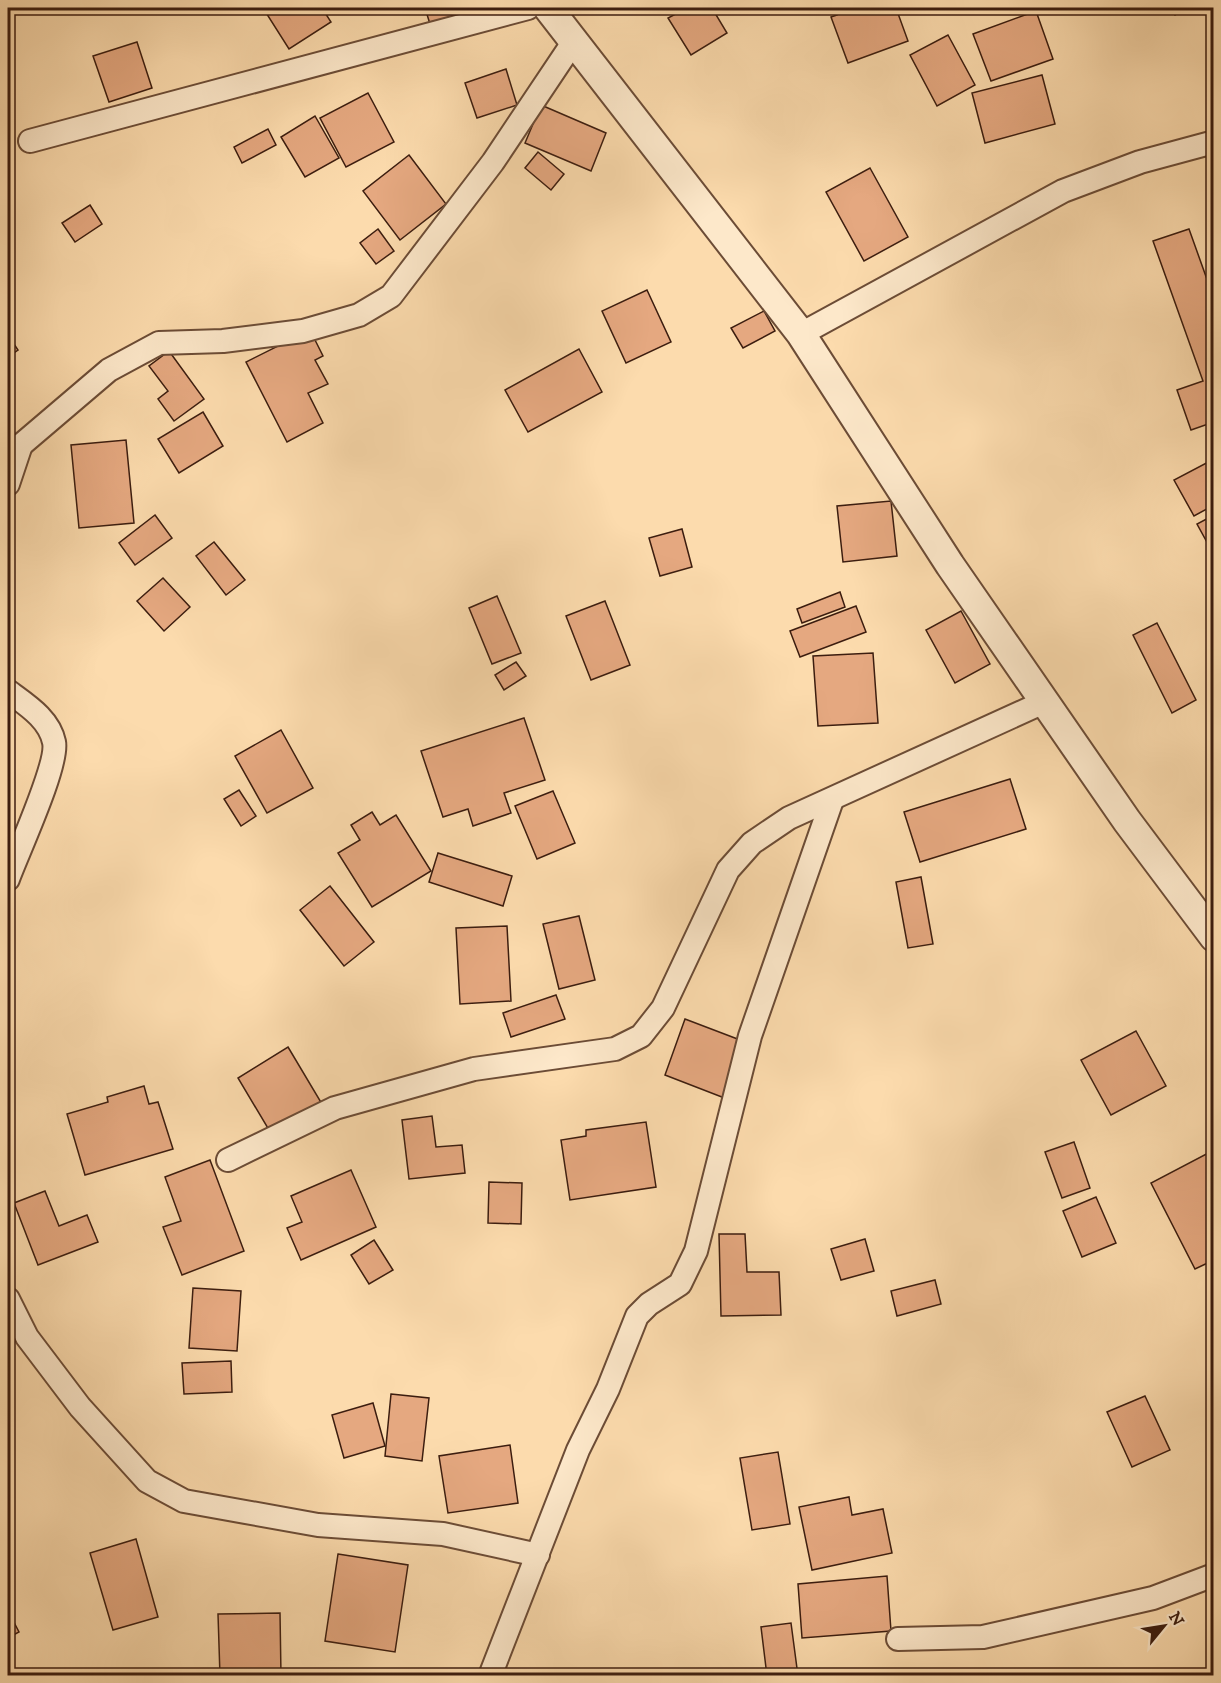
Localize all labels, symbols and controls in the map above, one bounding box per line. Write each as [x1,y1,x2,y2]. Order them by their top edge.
north arrow [1134,1596,1194,1656]
text: N [1164,1608,1188,1630]

